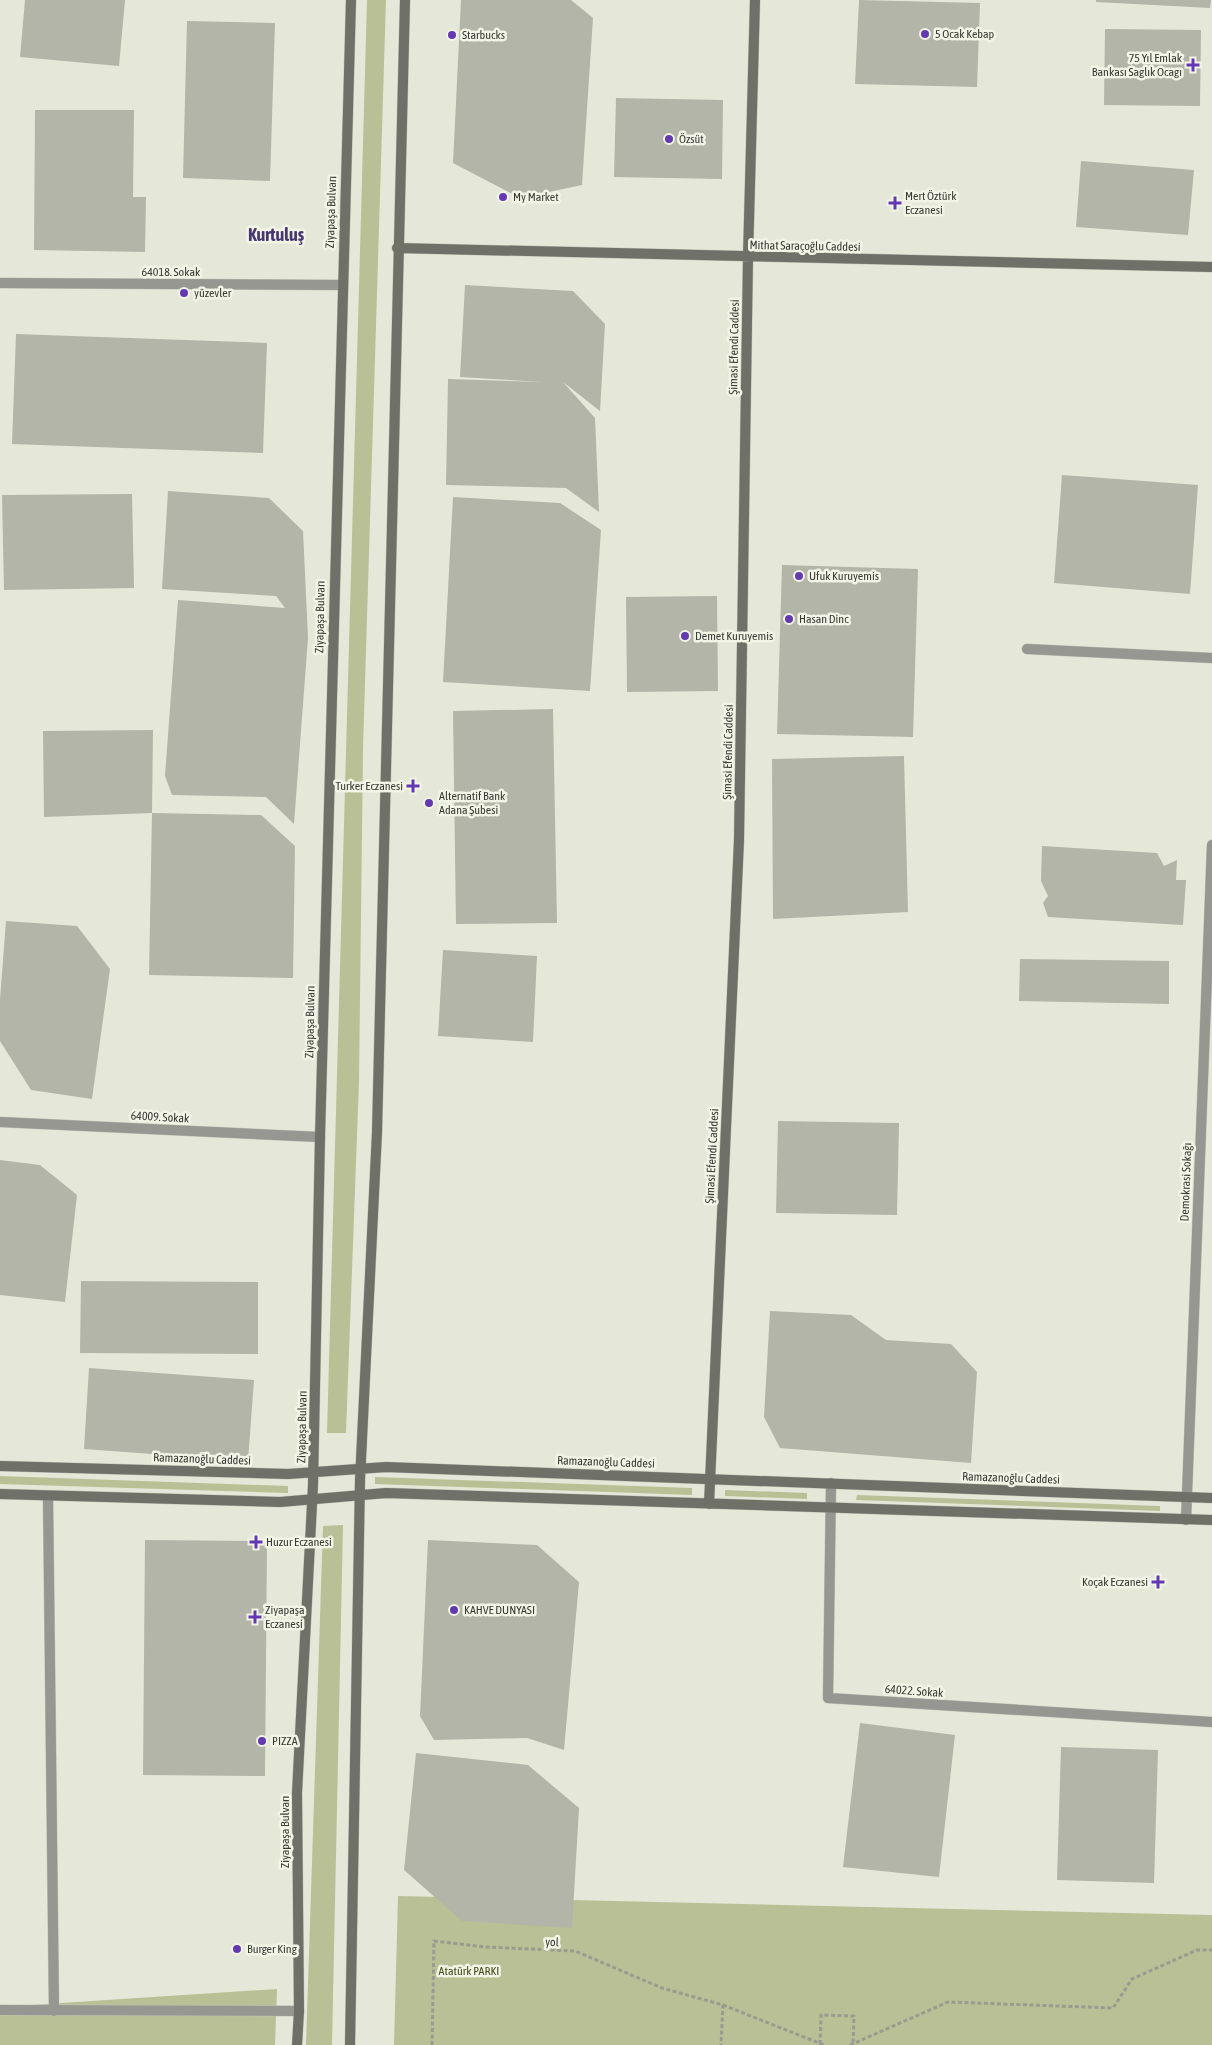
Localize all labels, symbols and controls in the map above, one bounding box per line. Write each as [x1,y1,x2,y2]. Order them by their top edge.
place label: 5 Ocak Kebap [935,27,995,41]
place label: Starbucks [462,28,505,42]
marker: 5 Ocak Kebap [919,28,931,40]
marker: Starbucks [446,29,458,41]
place label: 75 Yıl Emlak Bankası Saglık Ocagı [1092,51,1183,79]
marker: 75 Yıl Emlak Bankası Saglık Ocagı [1186,58,1200,72]
place label: Özsüt [679,132,704,146]
marker: Özsüt [663,133,675,145]
street label: Ziyapaşa Bulvarı [323,176,339,248]
place label: Mert Öztürk Eczanesi [905,189,957,217]
place label: My Market [513,190,559,204]
marker: My Market [497,191,509,203]
marker: Mert Öztürk Eczanesi [889,197,901,209]
district label: Kurtuluş [248,224,305,245]
street label: Mithat Saraçoğlu Caddesi [749,238,861,254]
street label: 64018. Sokak [142,265,201,279]
place label: yüzevler [194,286,232,300]
marker: yüzevler [178,287,190,299]
street label: Şimasi Efendi Caddesi [726,299,742,395]
place label: Ufuk Kuruyemis [809,569,879,583]
marker: Ufuk Kuruyemis [793,570,805,582]
street label: Ziyapaşa Bulvarı [312,581,328,653]
place label: Hasan Dinc [799,612,849,626]
marker: Hasan Dinc [783,613,795,625]
place label: Demet Kuruyemis [695,629,773,643]
marker: Demet Kuruyemis [679,630,691,642]
street label: Şimasi Efendi Caddesi [720,704,736,800]
place label: Turker Eczanesi [336,779,403,793]
marker: Turker Eczanesi [407,780,419,792]
place label: Alternatif Bank Adana Şubesi [439,789,506,817]
marker: Alternatif Bank Adana Şubesi [423,797,435,809]
street label: Ziyapaşa Bulvarı [302,986,318,1058]
street label: 64009. Sokak [130,1108,190,1126]
street label: Şimasi Efendi Caddesi [703,1108,721,1204]
street label: Demokrasi Sokağı [1178,1142,1194,1222]
street label: Ziyapaşa Bulvarı [294,1391,310,1463]
street label: Ramazanoğlu Caddesi [153,1450,251,1468]
street label: Ramazanoğlu Caddesi [557,1453,655,1471]
street label: Ramazanoğlu Caddesi [962,1469,1060,1487]
place label: Huzur Eczanesi [266,1535,332,1549]
marker: Huzur Eczanesi [250,1536,262,1548]
place label: Koçak Eczanesi [1082,1575,1148,1589]
marker: Koçak Eczanesi [1152,1576,1164,1588]
place label: Ziyapaşa Eczanesi [265,1603,305,1631]
place label: KAHVE DUNYASI [464,1603,535,1617]
marker: KAHVE DUNYASI [448,1604,460,1616]
marker: Ziyapaşa Eczanesi [249,1611,261,1623]
street label: 64022. Sokak [884,1682,945,1700]
place label: PIZZA [272,1734,298,1748]
marker: PIZZA [256,1735,268,1747]
street label: Ziyapaşa Bulvarı [278,1796,292,1868]
street label: yol [545,1935,560,1949]
place label: Burger King [247,1942,298,1956]
marker: Burger King [231,1943,243,1955]
park label: Atatürk PARKI [439,1964,499,1978]

